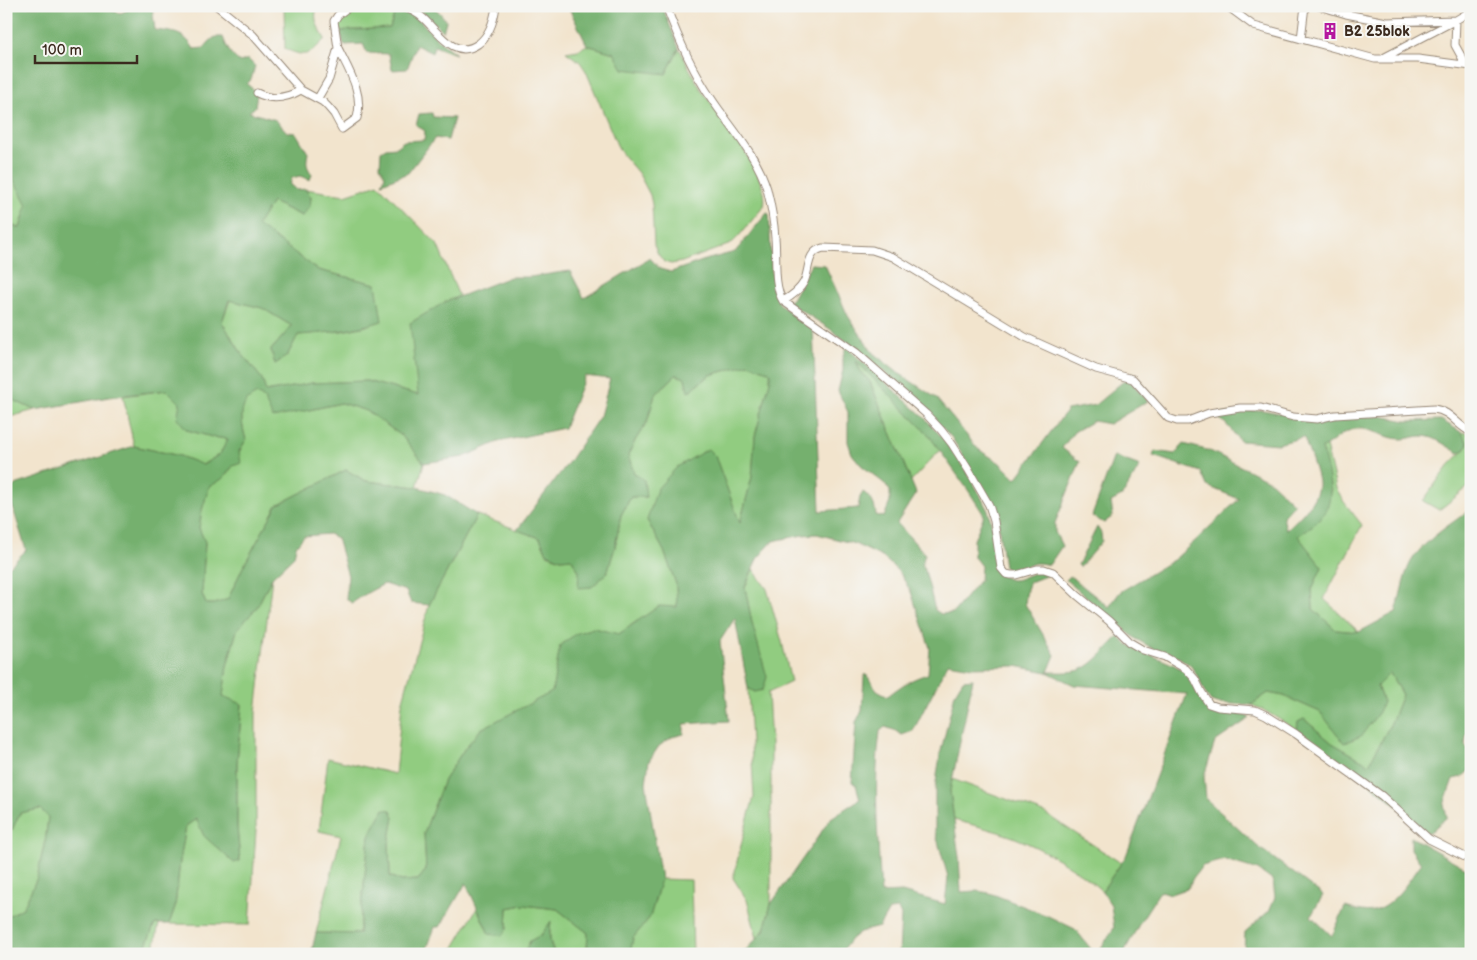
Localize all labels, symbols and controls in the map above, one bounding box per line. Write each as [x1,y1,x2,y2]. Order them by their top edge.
building icon: B2 25blok [1320,21,1340,41]
place label: B2 25blok [1344,23,1410,40]
scale bar [35,32,138,64]
text: 100 m [42,41,82,60]

